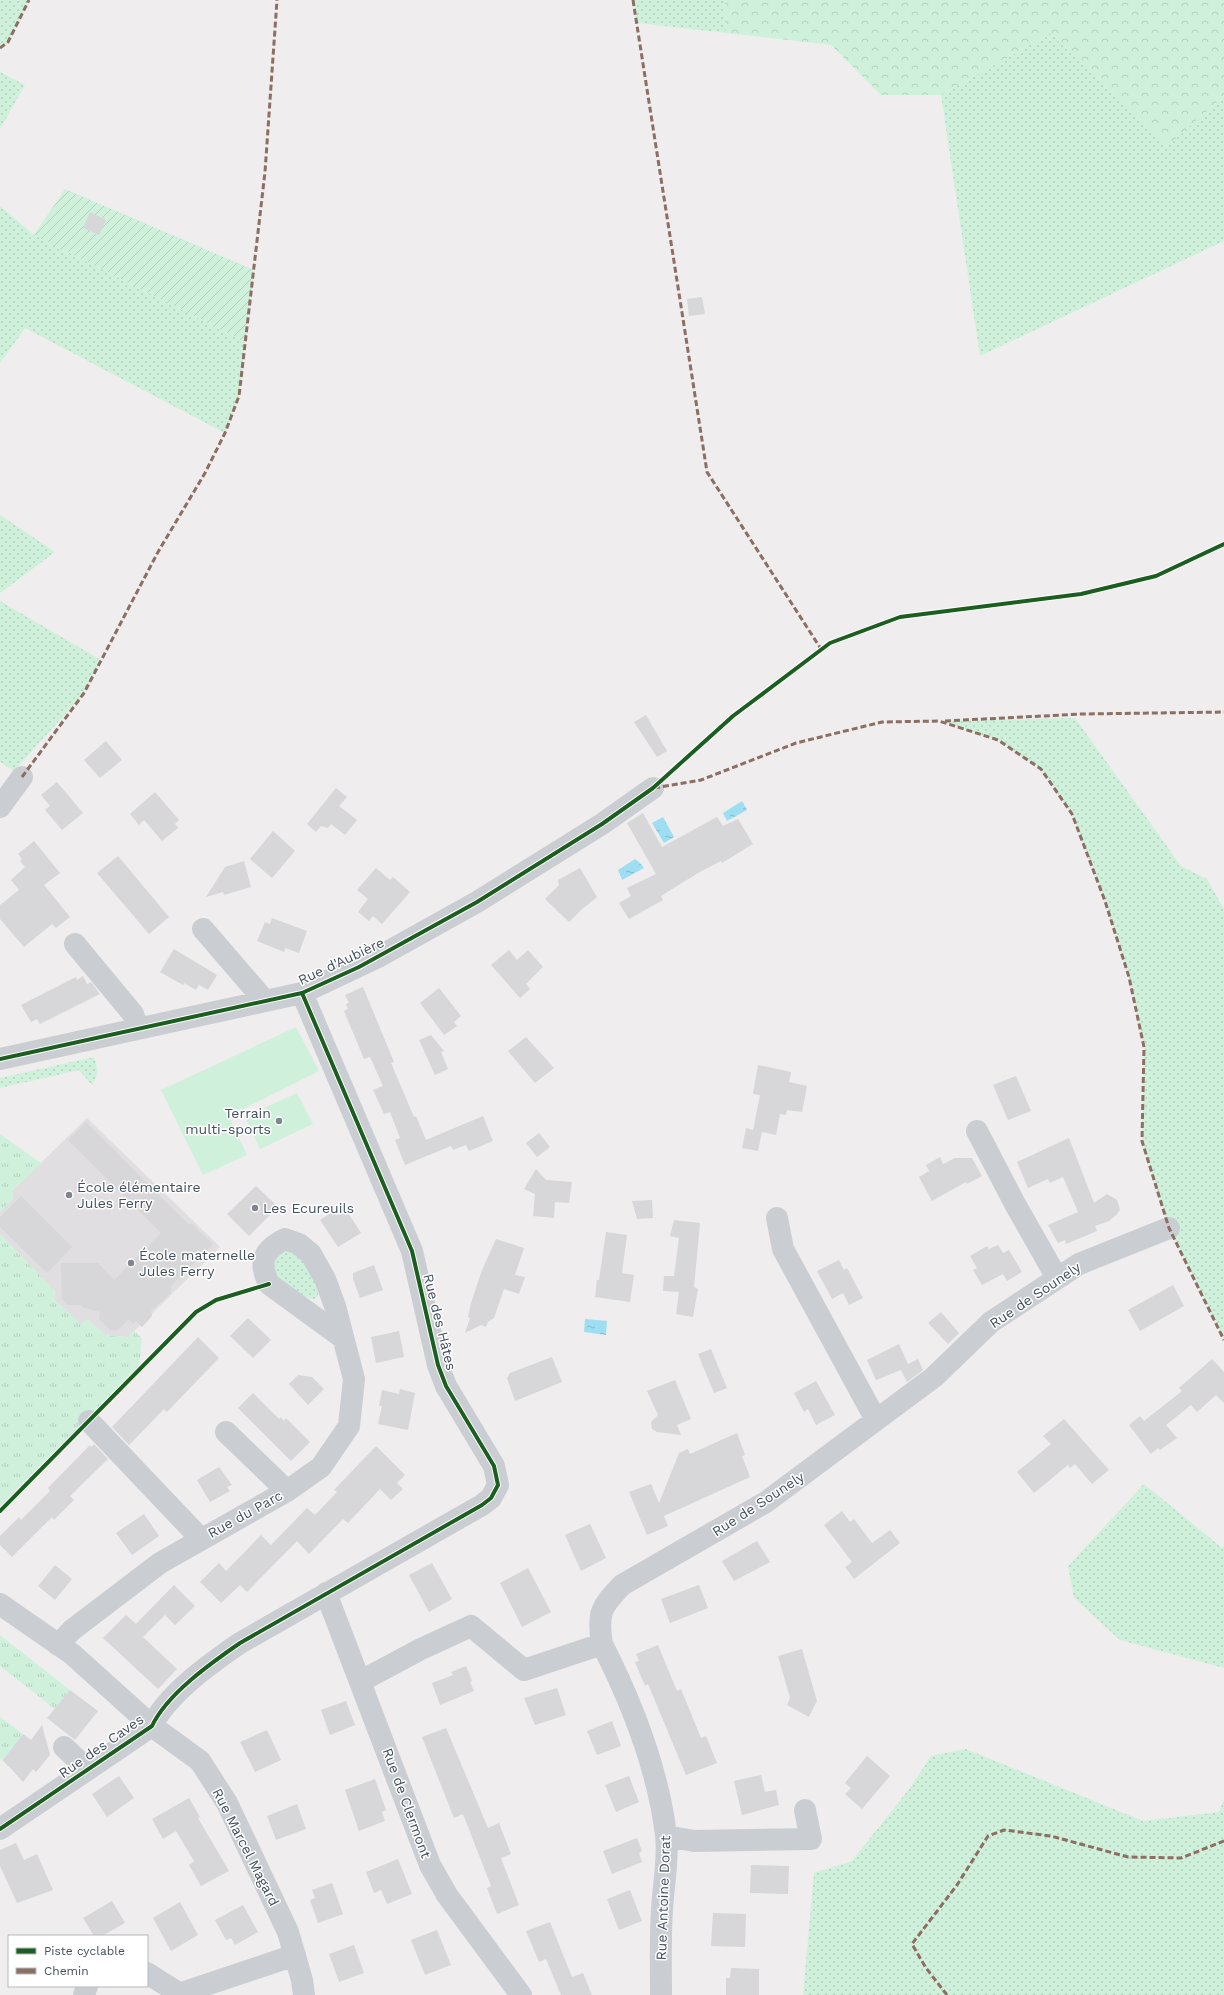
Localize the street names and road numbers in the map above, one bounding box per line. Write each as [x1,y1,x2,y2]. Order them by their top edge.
street label: Rue d'Aubière [295,934,387,988]
street label: Rue de Sounely [987,1258,1084,1331]
street label: Rue des Hâtes [420,1272,460,1372]
street label: Rue de Sounely [709,1468,808,1540]
street label: Rue du Parc [205,1487,285,1541]
street label: Rue des Caves [56,1711,146,1781]
street label: Rue de Clermont [380,1746,434,1860]
street label: Rue Marcel Magard [209,1786,283,1908]
street label: Rue Antoine Dorat [653,1835,673,1961]

